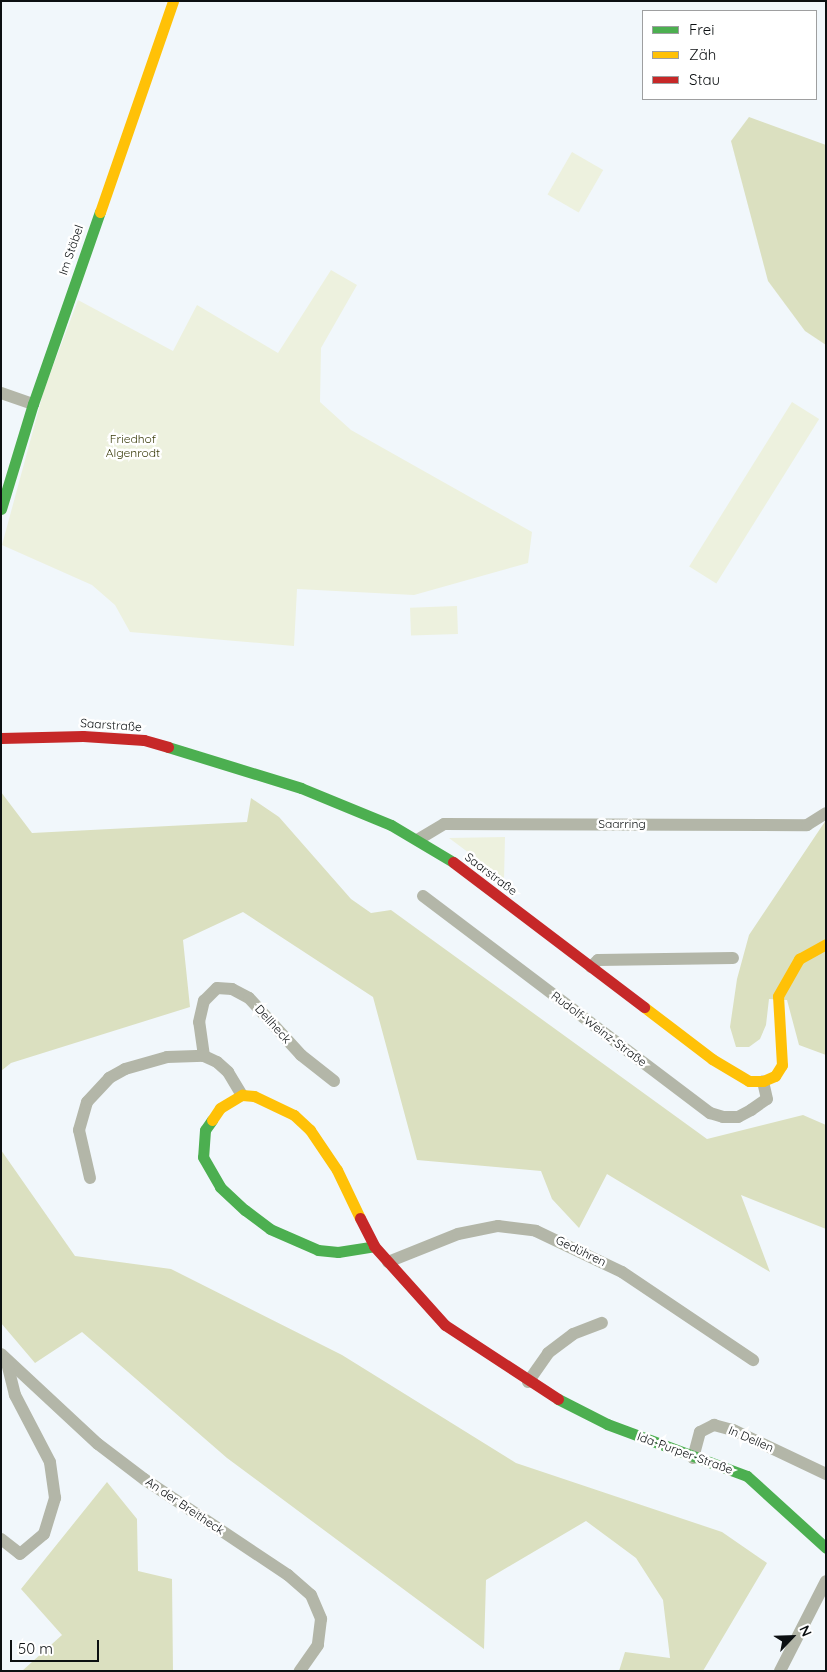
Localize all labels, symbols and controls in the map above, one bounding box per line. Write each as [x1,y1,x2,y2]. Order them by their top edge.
legend [642,10,817,100]
text: Frei [689,20,715,39]
text: Zäh [689,45,716,64]
text: Stau [689,70,720,89]
street label: Im Stäbel [56,223,86,277]
park label: Friedhof Algenrodt [106,432,160,460]
street label: Saarstraße [80,716,142,734]
street label: Saarring [598,817,646,831]
street label: Saarstraße [462,850,520,898]
street label: Rudolf-Weinz-Straße [548,988,650,1070]
street label: Dellheck [252,1002,294,1046]
street label: Gedühren [553,1233,609,1269]
street label: In Dellen [726,1423,776,1455]
street label: Ida-Purper-Straße [635,1429,735,1477]
street label: An der Breitheck [143,1474,227,1538]
north arrow [767,1612,817,1662]
text: N [795,1623,816,1639]
scale bar [12,1630,101,1662]
text: 50 m [18,1639,53,1658]

